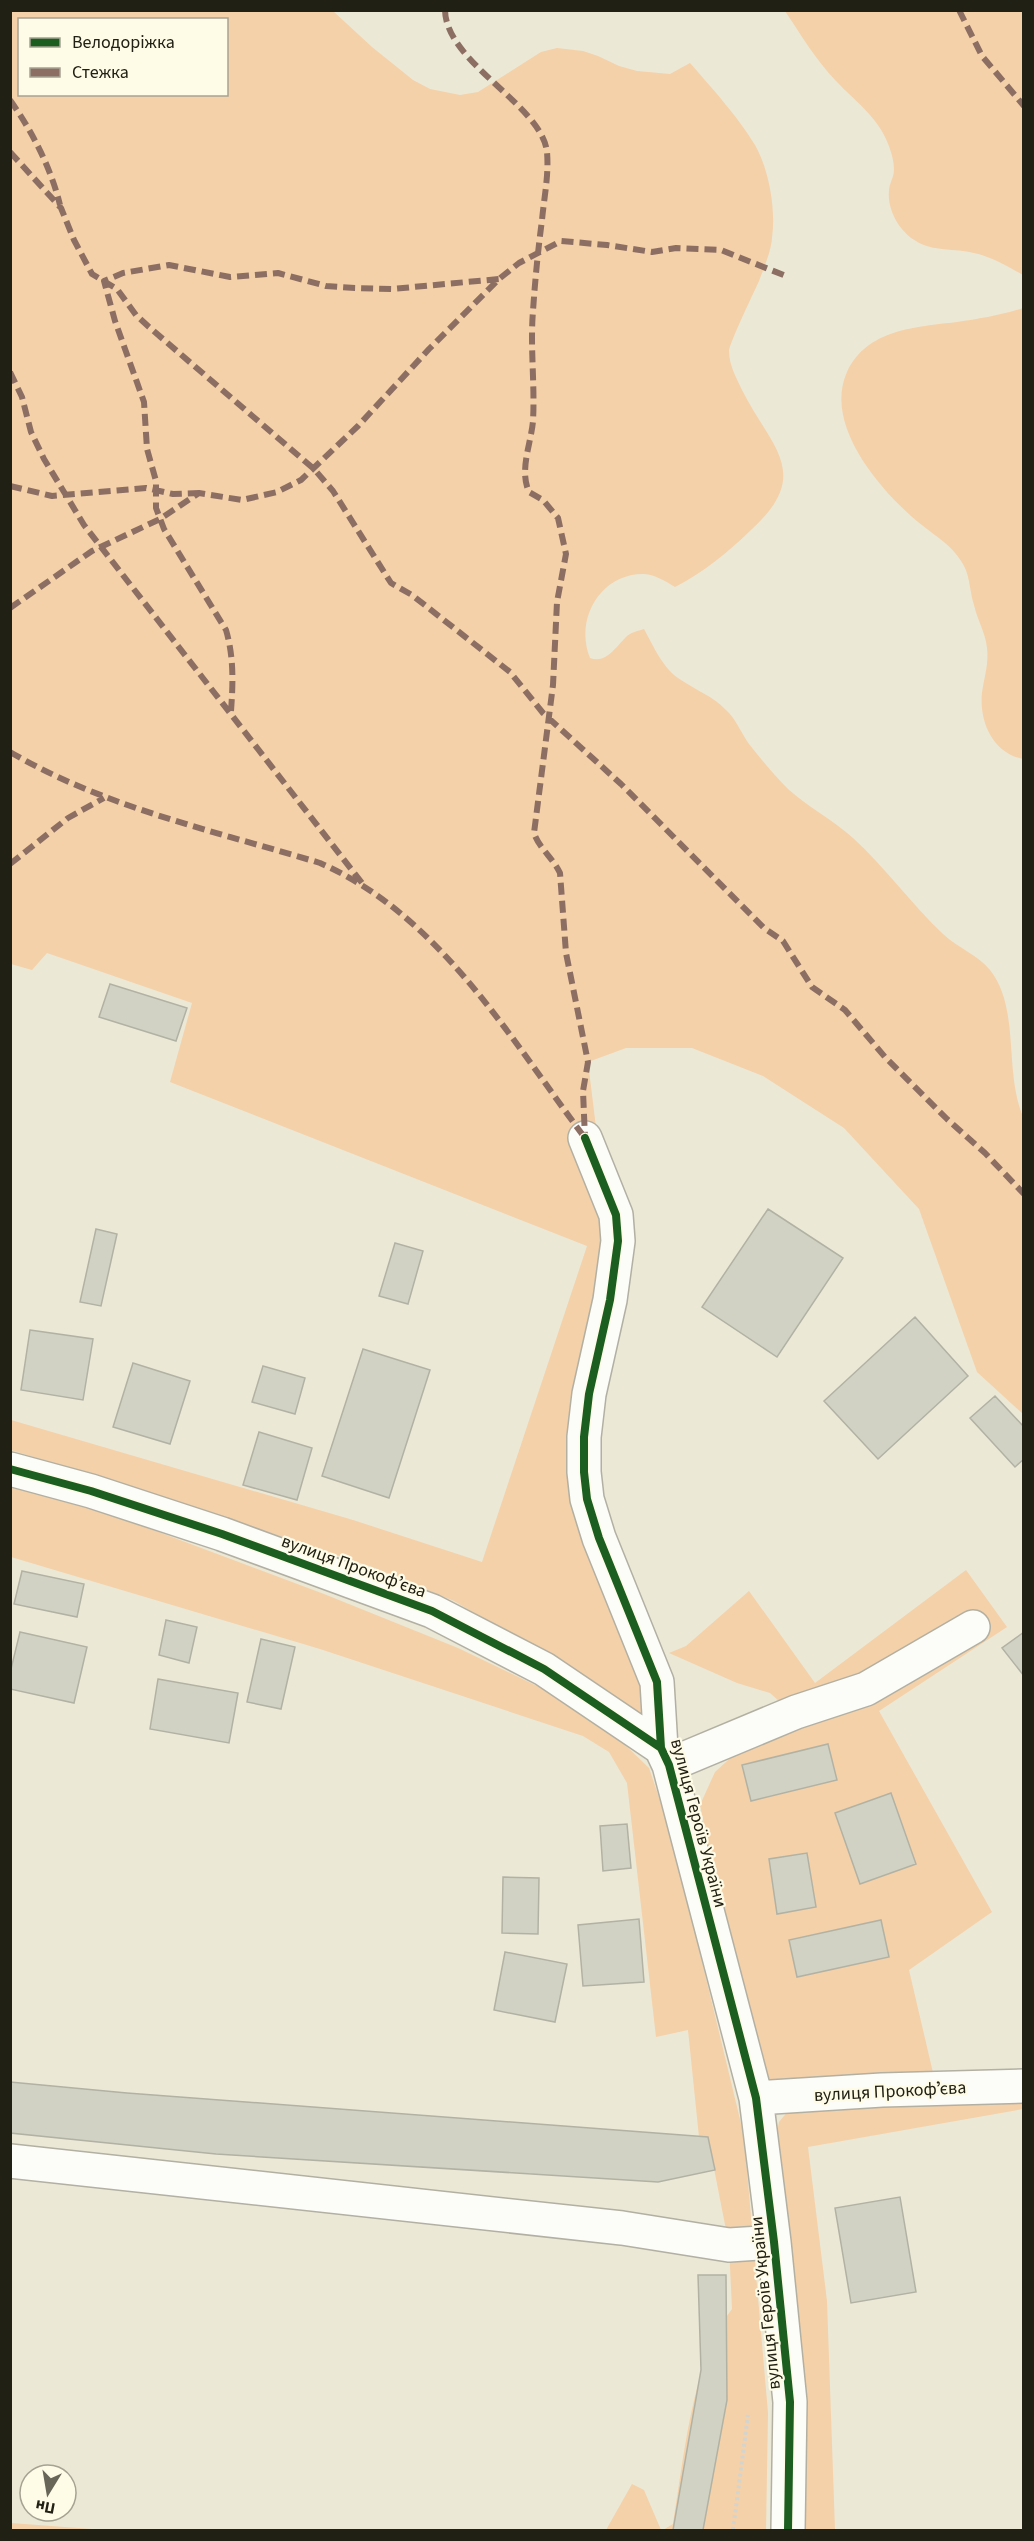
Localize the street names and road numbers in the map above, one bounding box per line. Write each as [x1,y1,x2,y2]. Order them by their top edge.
street label: вулиця Прокофʼєва [278,1529,430,1604]
street label: вулиця Героїв України [664,1736,733,1910]
street label: вулиця Прокофʼєва [813,2075,967,2108]
street label: вулиця Героїв України [744,2215,787,2391]

